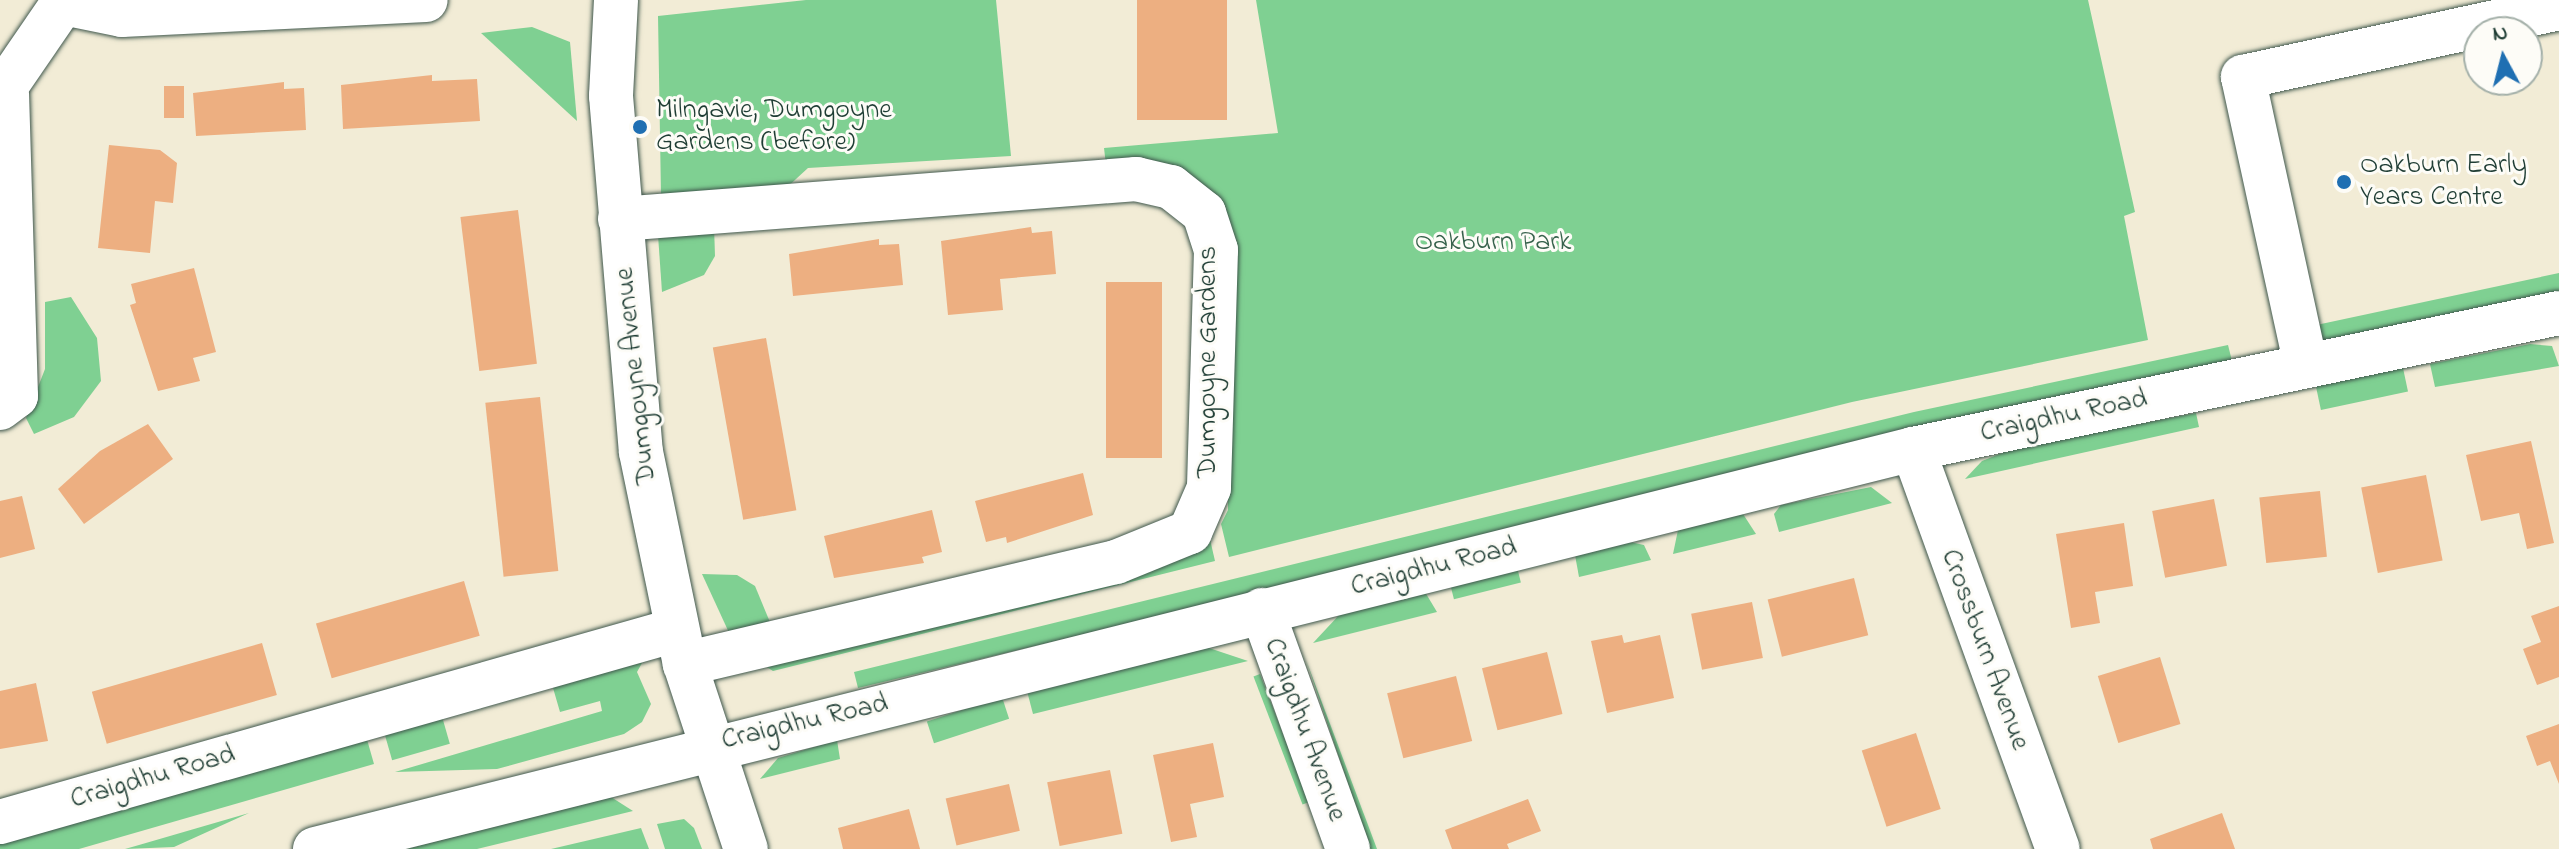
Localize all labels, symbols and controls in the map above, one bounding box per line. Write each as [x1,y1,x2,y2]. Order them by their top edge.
north arrow [2463,16,2543,96]
text: N [2491,17,2510,51]
place label: Milngavie, Dumgoyne Gardens (before) [656,94,892,160]
marker: Milngavie, Dumgoyne Gardens (before) [631,118,649,136]
place label: Oakburn Early Years Centre [2360,149,2527,215]
marker: Oakburn Early Years Centre [2335,173,2353,191]
park label: Oakburn Park [1415,226,1571,260]
street label: Dumgoyne Gardens [1192,246,1226,478]
street label: Dumgoyne Avenue [609,266,665,486]
street label: Craigdhu Road [1978,383,2150,451]
street label: Craigdhu Road [1348,531,1520,605]
street label: Crossburn Avenue [1932,545,2036,755]
street label: Craigdhu Avenue [1255,634,1353,826]
street label: Craigdhu Road [719,688,891,758]
street label: Craigdhu Road [67,738,239,818]

